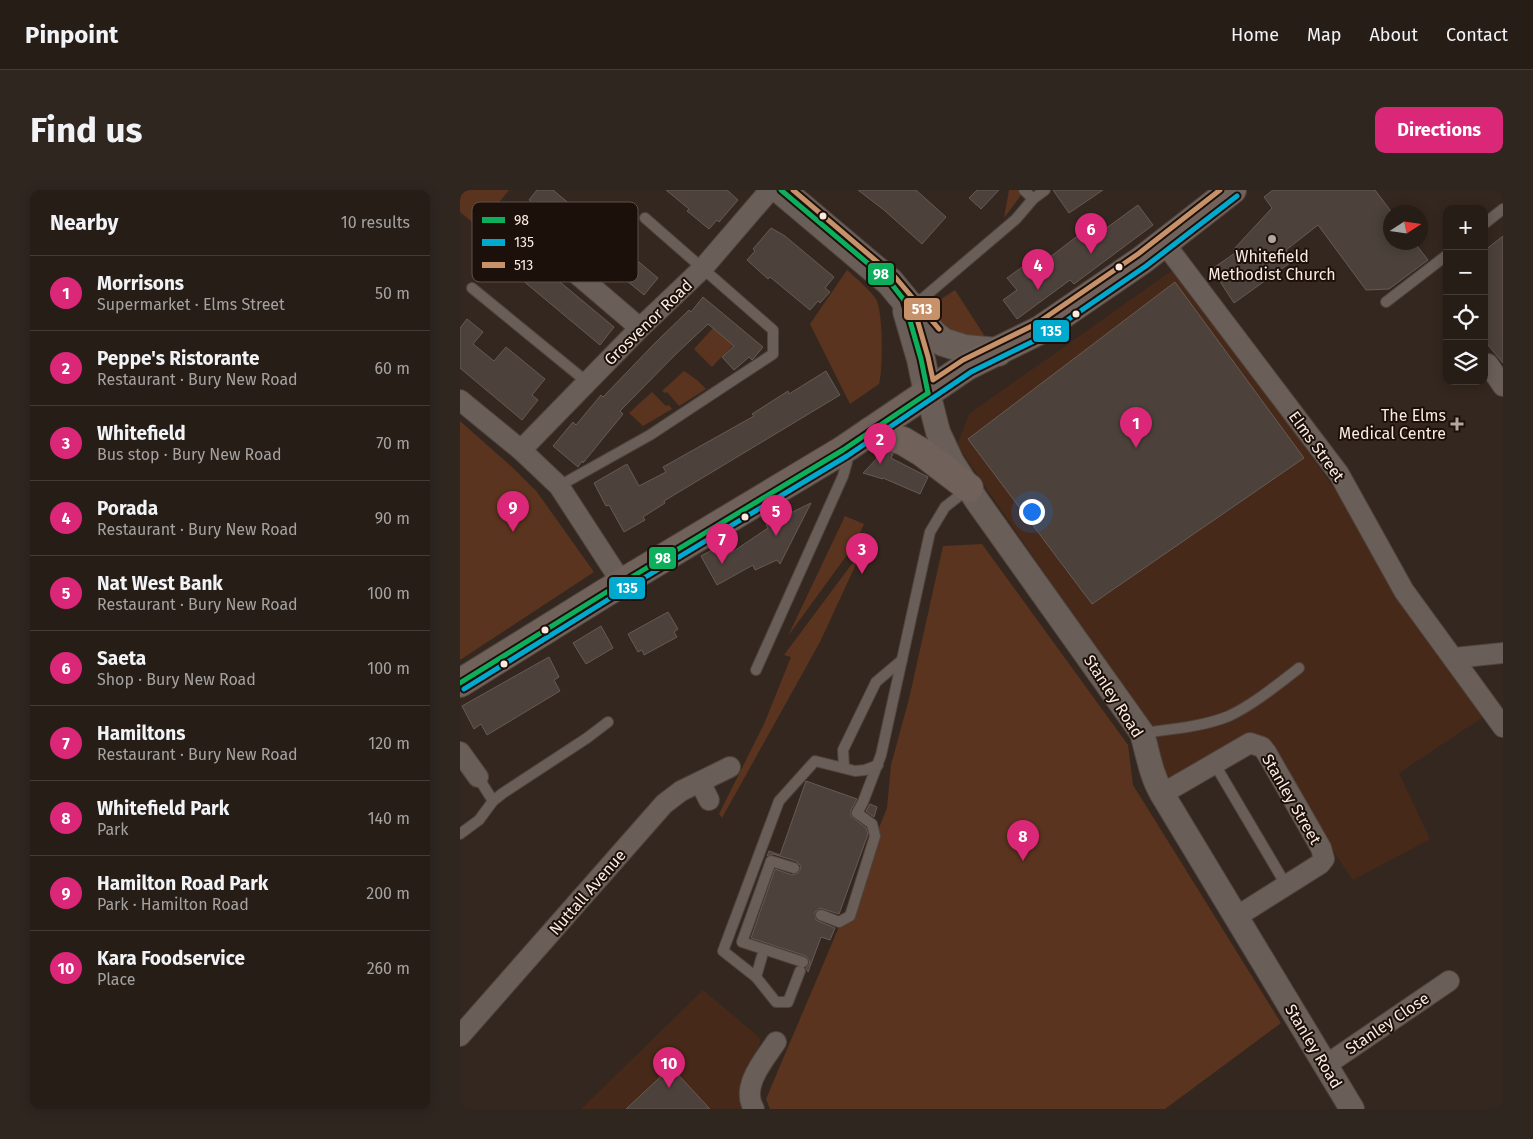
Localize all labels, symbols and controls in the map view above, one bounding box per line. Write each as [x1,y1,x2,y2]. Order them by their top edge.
text: Pinpoint [25,21,118,49]
text: Home [1231,24,1279,46]
text: Map [1307,24,1341,46]
text: About [1369,24,1418,46]
text: Contact [1446,24,1508,46]
button: Directions [1375,107,1503,153]
text: Find us [30,109,142,151]
legend [472,202,638,282]
north arrow [1383,205,1428,250]
map controls [1443,205,1488,385]
button: + [1443,205,1488,250]
text: Nearby [50,210,118,236]
unlabelled marker [818,211,828,221]
text: 98 [514,212,529,229]
text: 10 results [341,213,410,232]
pin: 6 [1075,213,1107,254]
marker: Whitefield Methodist Church [1266,233,1278,245]
text: 135 [514,234,534,251]
place label: Whitefield Methodist Church [1208,247,1336,284]
pin: 4 [1022,249,1054,290]
button: − [1443,250,1488,295]
text: 513 [514,257,533,274]
line badge: 98 [867,262,895,286]
unlabelled marker [1114,262,1124,272]
text: 98 [873,266,889,283]
text: Morrisons [97,272,184,295]
street label: Grosvenor Road [600,276,696,369]
text: 1 [62,284,70,303]
text: 50 m [375,284,410,303]
text: Supermarket · Elms Street [97,295,285,314]
button: locate [1443,295,1488,340]
line badge: 513 [903,297,941,321]
text: 513 [912,301,932,318]
unlabelled marker [1071,309,1081,319]
line badge: 135 [1032,319,1070,343]
text: 135 [1040,323,1062,340]
button: layers [1443,340,1488,385]
text: Peppe's Ristorante [97,347,259,370]
text: 2 [62,359,70,378]
text: 60 m [375,359,410,378]
text: Restaurant · Bury New Road [97,370,298,389]
place label: The Elms Medical Centre [1339,406,1446,443]
pin: 1 [1120,407,1152,448]
street label: Elms Street [1285,408,1349,485]
marker: The Elms Medical Centre [1450,417,1464,431]
text: Whitefield [97,422,186,445]
pin: 2 [864,423,896,464]
text: 3 [62,434,70,453]
text: 70 m [376,434,410,453]
text: Bus stop · Bury New Road [97,445,282,464]
pin: 9 [497,491,529,532]
pin: 5 [760,495,792,536]
text: Porada [97,497,158,520]
your location [1019,499,1045,525]
text: 4 [61,509,71,528]
text: 90 m [375,509,410,528]
unlabelled marker [740,512,750,522]
text: Restaurant · Bury New Road [97,520,298,539]
pin: 7 [706,523,738,564]
pin: 3 [846,533,878,574]
line badge: 98 [648,546,677,570]
text: 98 [655,550,671,567]
text: Nat West Bank [97,572,223,595]
line badge: 135 [608,576,646,600]
text: 135 [616,580,638,597]
text: 5 [62,584,70,603]
text: 100 m [367,584,410,603]
text: Restaurant · Bury New Road [97,595,298,614]
unlabelled marker [540,625,550,635]
text: Saeta [97,647,146,670]
street label: Stanley Road [1080,651,1147,741]
text: 6 [61,659,71,678]
text: 100 m [367,659,410,678]
unlabelled marker [499,659,509,669]
text: Shop · Bury New Road [97,670,256,689]
text: Hamiltons [97,722,185,745]
text: 7 [62,734,70,753]
text: 120 m [368,734,410,753]
text: Restaurant · Bury New Road [97,745,298,764]
street label: Stanley Street [1258,751,1325,848]
text: Whitefield Park [97,797,229,820]
text: 8 [61,809,71,828]
text: 140 m [368,809,410,828]
text: Park [97,820,129,839]
pin: 8 [1007,820,1039,861]
street label: Nuttall Avenue [545,846,630,939]
text: Hamilton Road Park [97,872,268,895]
text: 9 [62,884,70,903]
text: 200 m [366,884,410,903]
text: Park · Hamilton Road [97,895,249,914]
text: Kara Foodservice [97,947,245,970]
text: 10 [58,959,74,978]
text: 260 m [367,959,410,978]
text: Place [97,970,136,989]
street label: Stanley Close [1342,988,1433,1058]
street label: Stanley Road [1281,1001,1346,1092]
pin: 10 [653,1047,685,1088]

